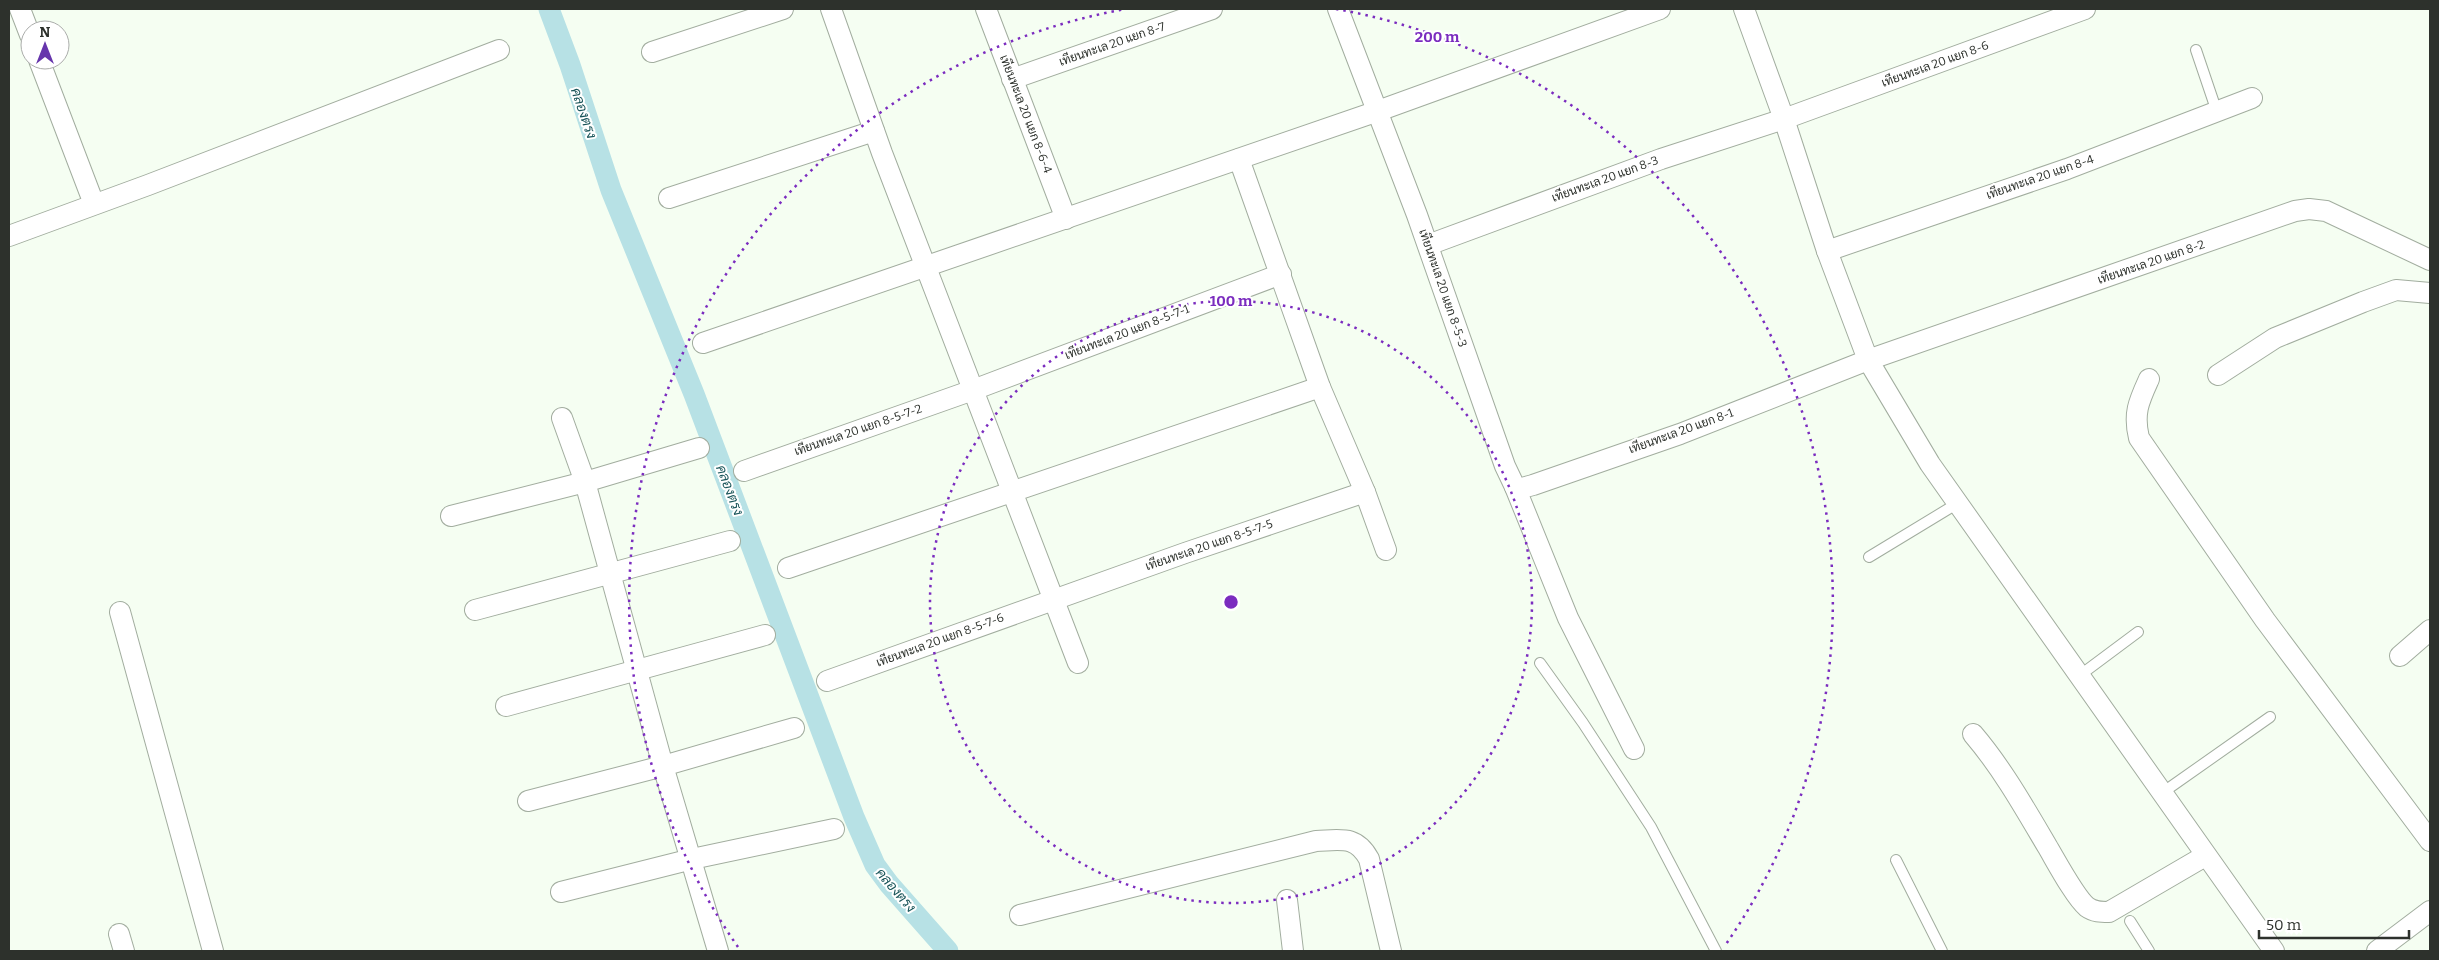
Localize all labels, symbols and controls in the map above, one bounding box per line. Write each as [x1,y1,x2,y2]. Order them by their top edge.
street label: เทียนทะเล 20 แยก 8-7 [1057,18,1167,69]
north arrow [20,20,70,70]
text: N [40,24,51,41]
text: 200 m [1415,28,1460,46]
street label: เทียนทะเล 20 แยก 8-6 [1879,37,1990,90]
street label: เทียนทะเล 20 แยก 8-6-4 [997,53,1056,175]
water label: คลองตรง [567,85,600,141]
street label: เทียนทะเล 20 แยก 8-4 [1984,151,2096,202]
street label: เทียนทะเล 20 แยก 8-3 [1549,152,1660,205]
street label: เทียนทะเล 20 แยก 8-5-3 [1416,227,1471,349]
street label: เทียนทะเล 20 แยก 8-2 [2095,236,2206,287]
text: 100 m [1210,292,1253,310]
street label: เทียนทะเล 20 แยก 8-5-7-1 [1062,301,1191,362]
street label: เทียนทะเล 20 แยก 8-5-7-2 [792,401,924,458]
street label: เทียนทะเล 20 แยก 8-1 [1626,405,1735,456]
water label: คลองตรง [712,462,747,518]
street label: เทียนทะเล 20 แยก 8-5-7-5 [1143,516,1275,573]
centre of rings [1222,593,1240,611]
street label: เทียนทะเล 20 แยก 8-5-7-6 [874,609,1006,670]
water label: คลองตรง [872,865,919,916]
scale bar [2259,908,2409,940]
text: 50 m [2266,916,2302,934]

